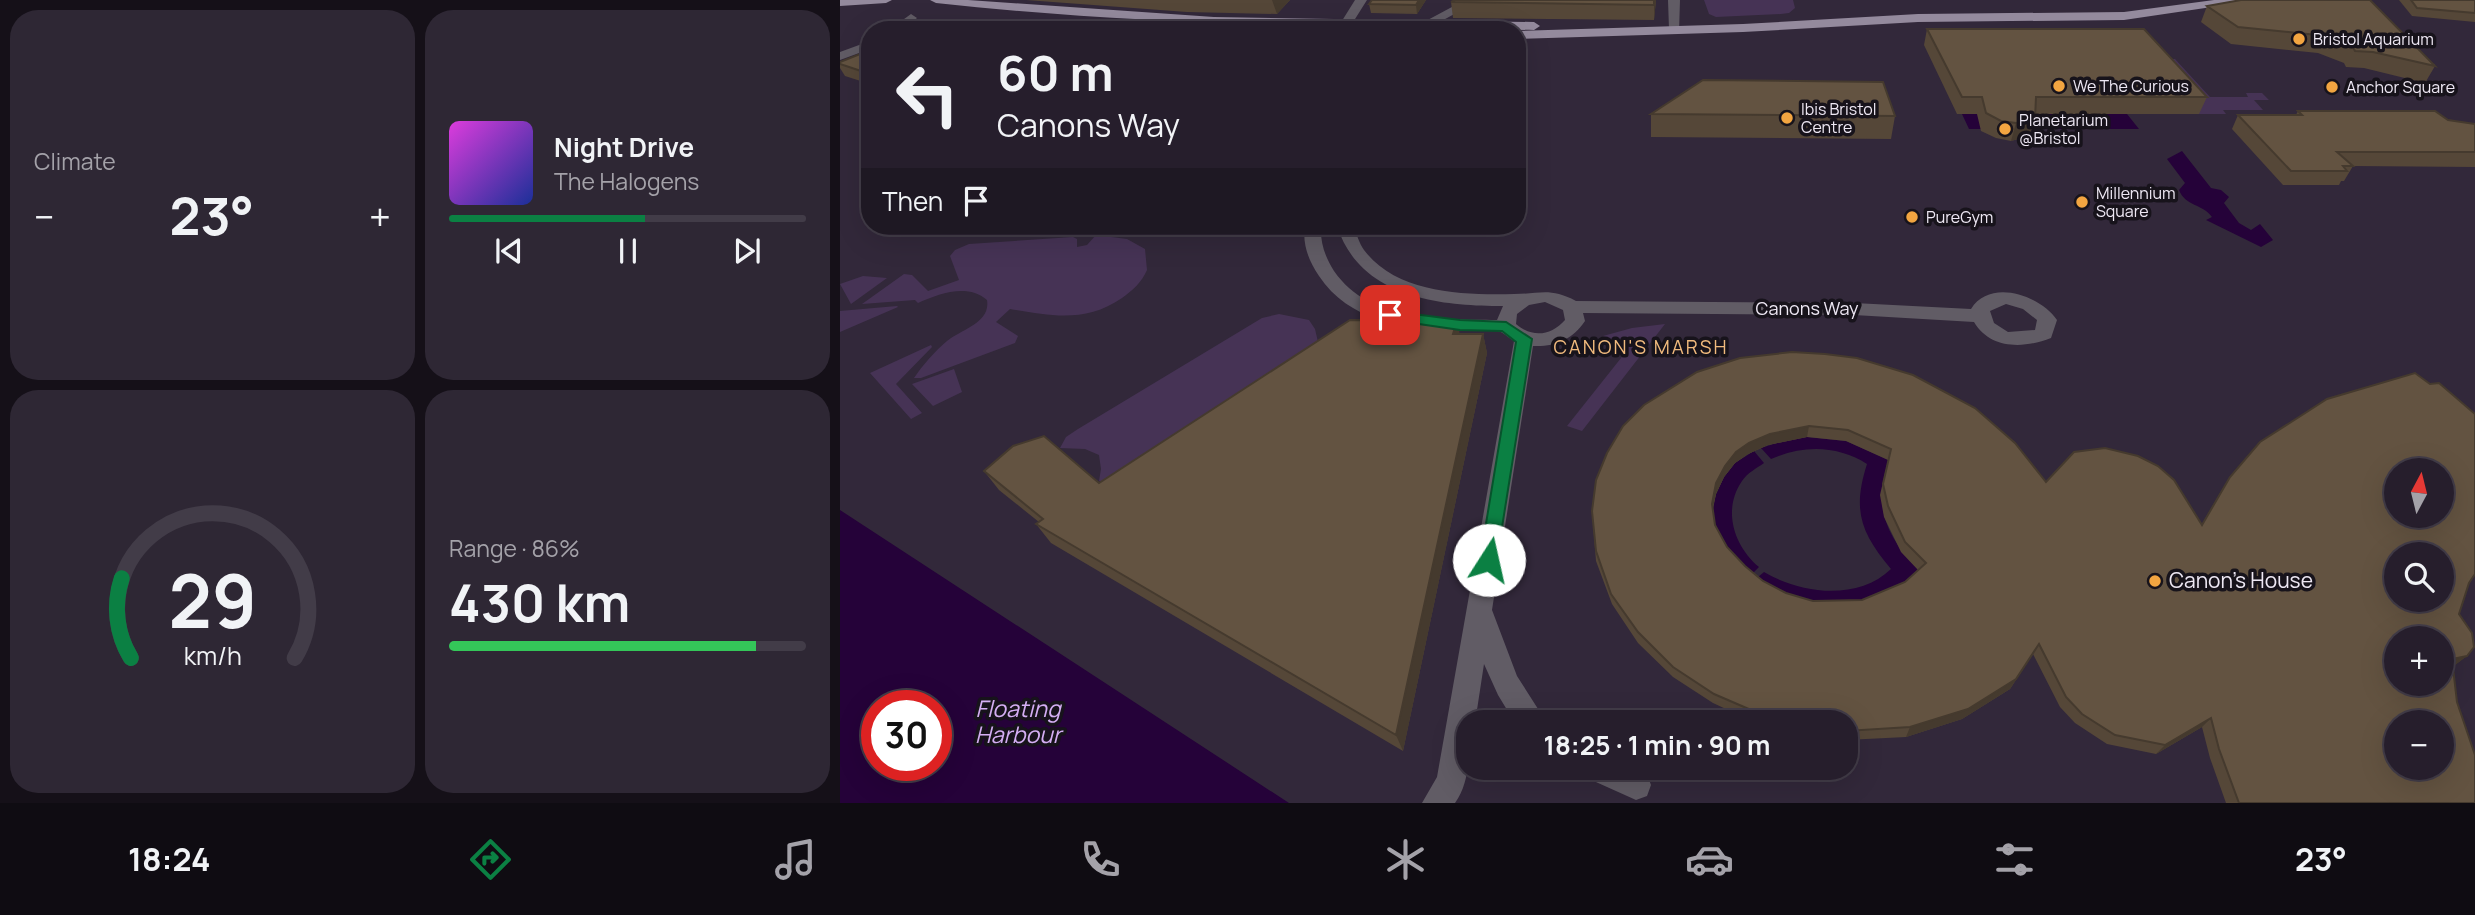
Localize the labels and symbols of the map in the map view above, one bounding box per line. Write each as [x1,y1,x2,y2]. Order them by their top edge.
place label: Bristol Aquarium [2313,28,2434,50]
marker: Bristol Aquarium [2291,31,2307,47]
place label: We The Curious [2073,75,2189,97]
place label: Anchor Square [2346,76,2455,98]
marker: We The Curious [2051,78,2067,94]
marker: Anchor Square [2324,79,2340,95]
place label: Ibis Bristol Centre [1801,98,1877,138]
place label: Planetarium @Bristol [2019,109,2108,149]
marker: Ibis Bristol Centre [1779,110,1795,126]
marker: Planetarium @Bristol [1997,121,2013,137]
place label: Millennium Square [2096,182,2176,222]
marker: Millennium Square [2074,194,2090,210]
place label: PureGym [1926,206,1993,228]
marker: PureGym [1904,209,1920,225]
pin [1360,285,1420,345]
street label: Canons Way [1756,296,1859,320]
district label: CANON'S MARSH [1554,334,1728,360]
north arrow [2384,458,2454,528]
position arrow [1452,523,1526,597]
place label: Canon's House [2169,566,2313,594]
marker: Canon's House [2147,573,2163,589]
speed limit sign: 30 [861,690,952,781]
water label: Floating Harbour [975,692,1064,750]

